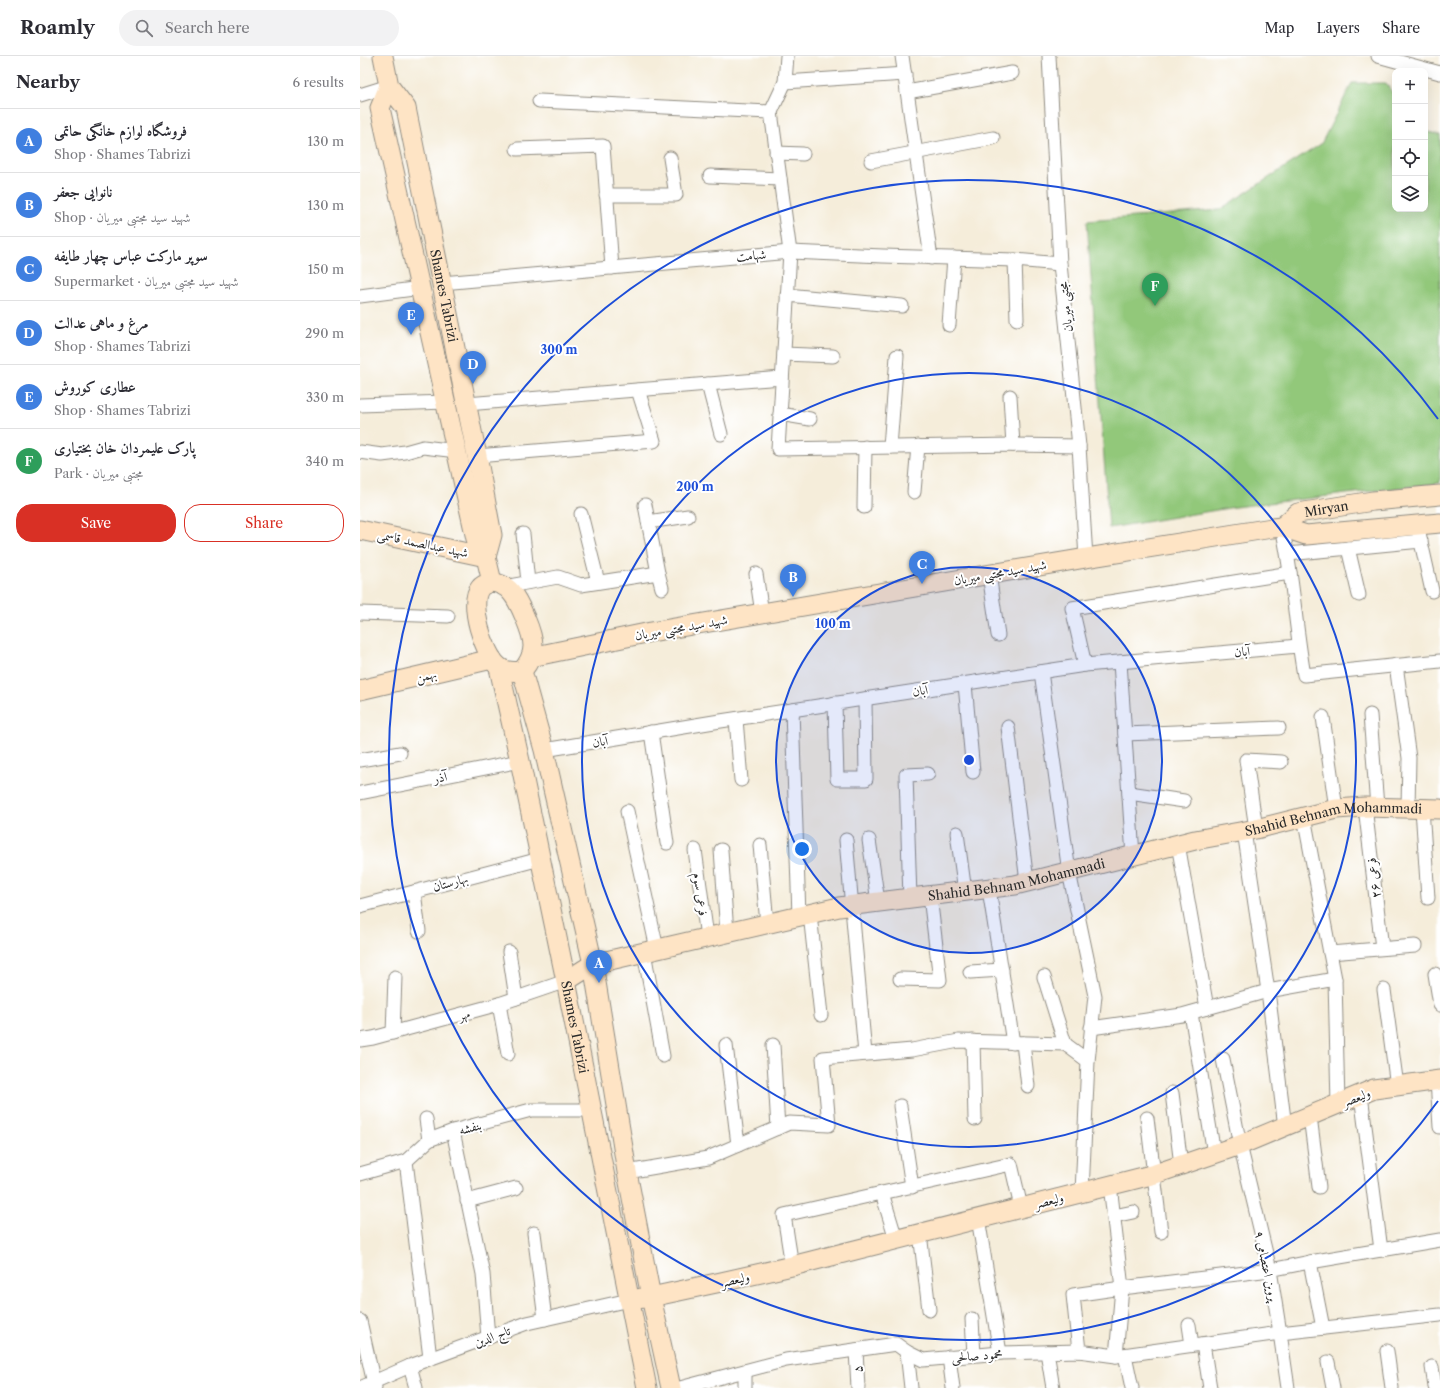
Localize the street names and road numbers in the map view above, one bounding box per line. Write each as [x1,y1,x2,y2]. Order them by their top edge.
street label: شهامت [735,246,767,265]
street label: Shames Tabrizi [427,248,462,344]
street label: مجتبی میریان [1054,281,1079,333]
street label: Miryan [1303,497,1350,520]
street label: شهید عبدالصمد قاسمی [376,526,470,562]
street label: شهید سید مجتبی میریان [952,556,1048,591]
street label: شهید سید مجتبی میریان [633,611,729,646]
street label: آبان [1233,642,1252,661]
street label: بهمن [414,665,438,687]
street label: آبان [911,681,930,700]
street label: آبان [591,732,610,751]
street label: آذر [430,768,450,788]
street label: Shahid Behnam Mohammadi [1243,799,1422,839]
street label: Shahid Behnam Mohammadi [927,855,1107,904]
street label: فرعی ۲۶ [1363,856,1384,899]
street label: بهارستان [431,870,470,895]
street label: فرعی سوم [686,871,712,917]
street label: Shames Tabrizi [558,979,592,1075]
street label: مهر [455,1005,472,1025]
street label: ولیعصر [1338,1084,1373,1112]
street label: بنفشه [457,1116,483,1139]
street label: ولیعصر [1031,1189,1065,1213]
street label: پروین اعتصامی ۹ [1250,1229,1283,1305]
street label: ولیعصر [717,1268,751,1292]
street label: تاج الدین [472,1322,514,1354]
street label: محمود صالحی [951,1345,1004,1367]
street label: ۵ [849,1365,865,1373]

